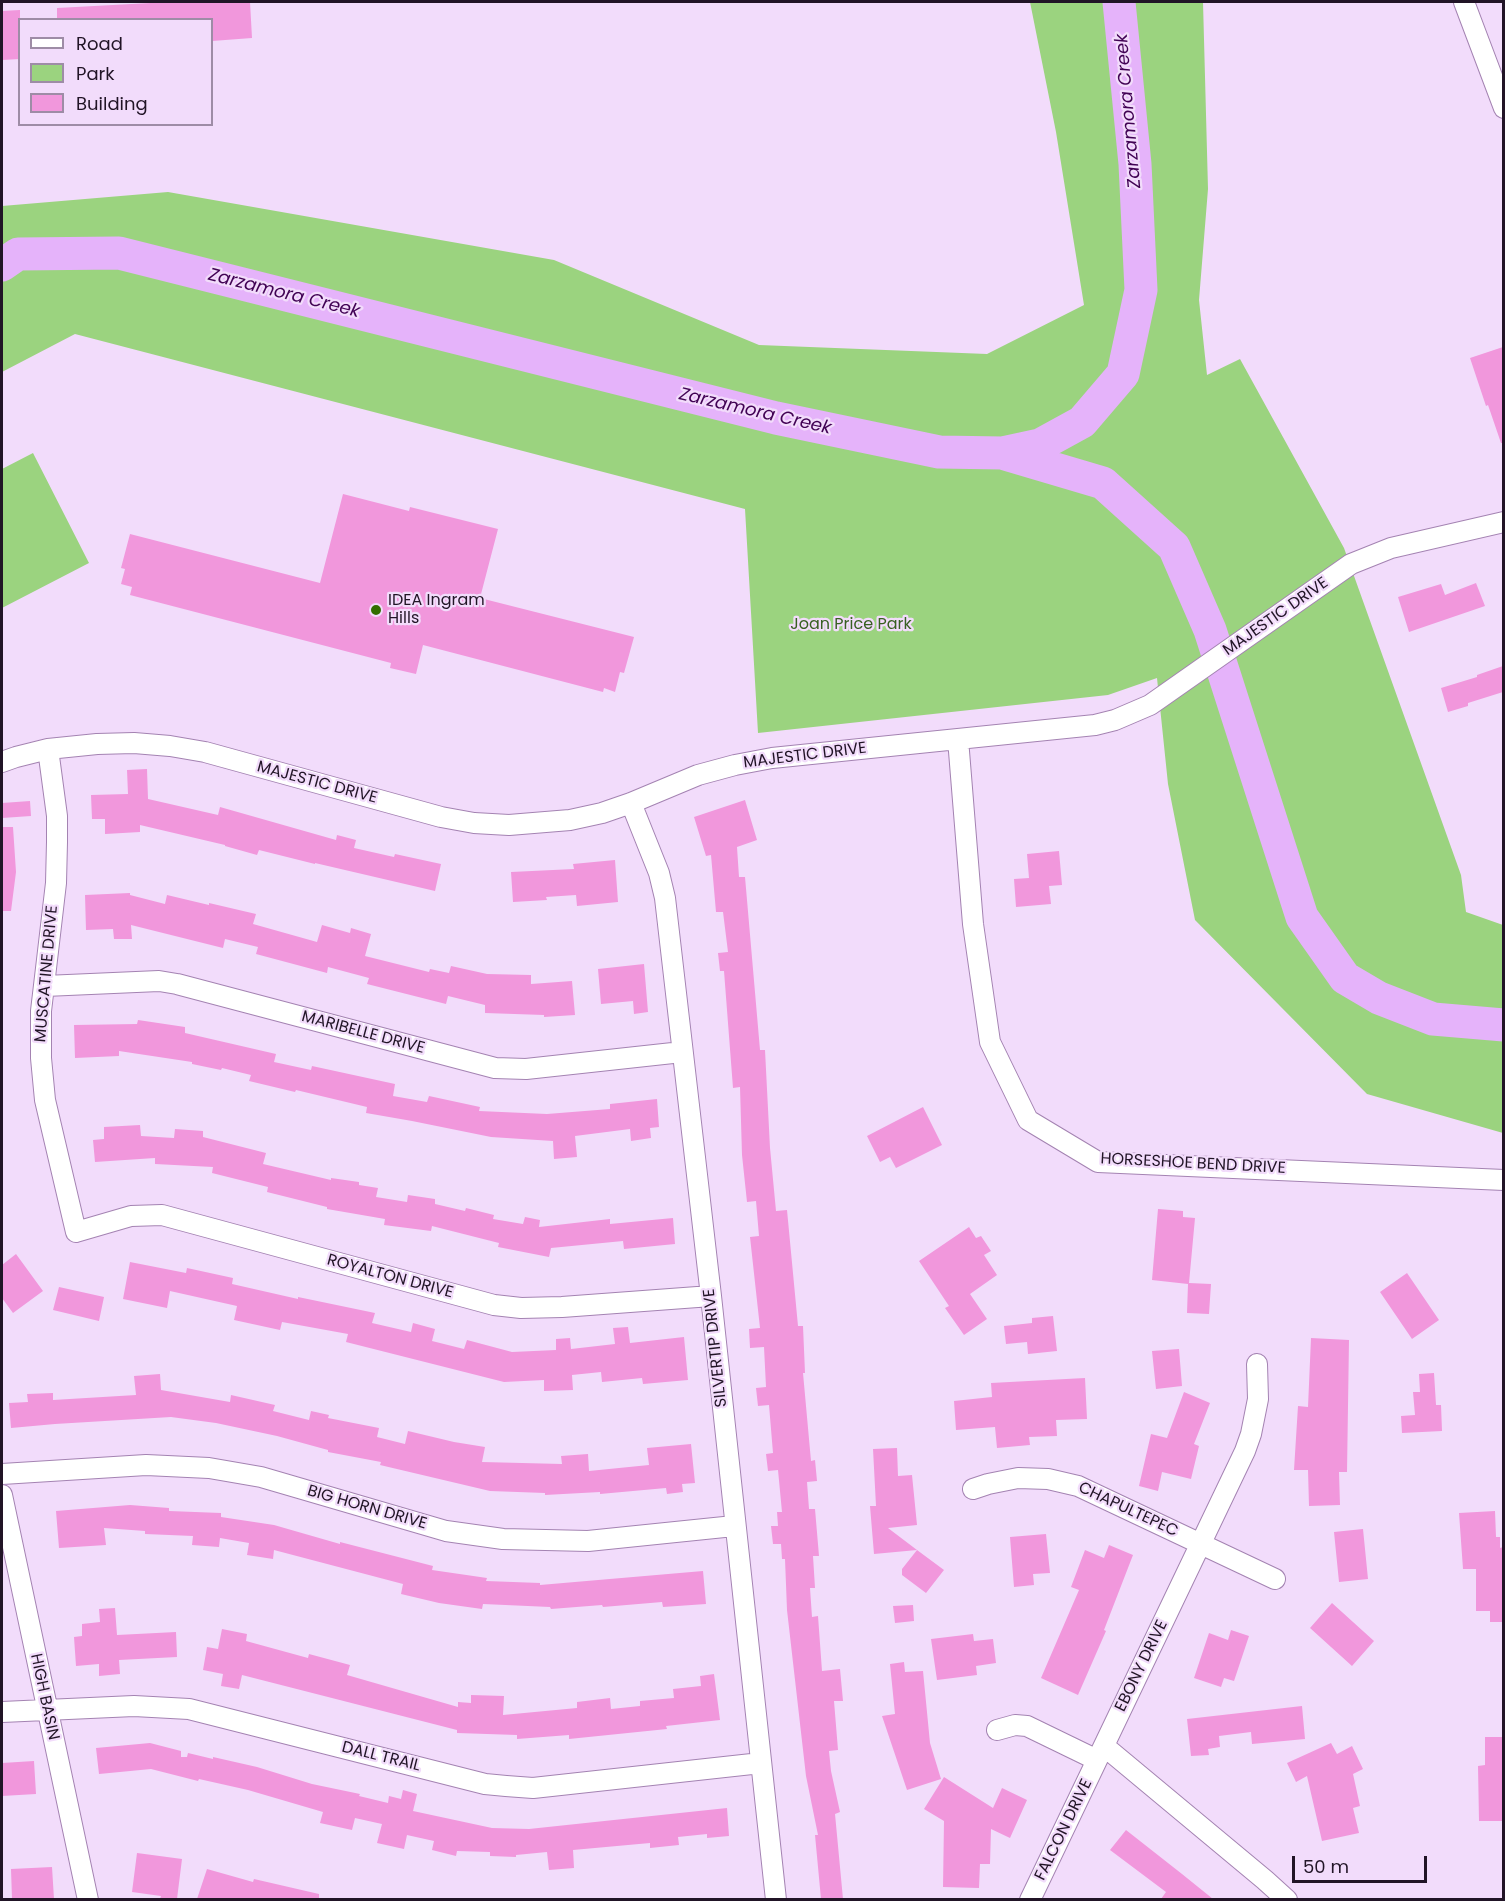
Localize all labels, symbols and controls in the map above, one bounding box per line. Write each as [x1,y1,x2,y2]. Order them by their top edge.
legend [18,18,213,126]
text: Road [76,31,123,56]
water label: Zarzamora Creek [1111,33,1147,189]
text: Park [76,61,115,86]
text: Building [76,91,148,116]
water label: Zarzamora Creek [206,265,362,323]
water label: Zarzamora Creek [677,384,833,440]
street label: MAJESTIC DRIVE [1220,574,1332,660]
place label: IDEA Ingram Hills [388,591,485,629]
marker: IDEA Ingram Hills [369,603,383,617]
park label: Joan Price Park [790,615,912,635]
street label: MAJESTIC DRIVE [742,739,868,773]
street label: MAJESTIC DRIVE [255,758,379,808]
street label: MUSCATINE DRIVE [31,905,63,1043]
street label: MARIBELLE DRIVE [299,1007,427,1059]
street label: HORSESHOE BEND DRIVE [1100,1150,1286,1178]
street label: ROYALTON DRIVE [325,1251,455,1303]
street label: SILVERTIP DRIVE [700,1288,732,1408]
street label: CHAPULTEPEC [1075,1479,1181,1541]
street label: BIG HORN DRIVE [305,1482,429,1534]
street label: EBONY DRIVE [1112,1617,1172,1715]
street label: HIGH BASIN [25,1652,63,1742]
street label: DALL TRAIL [340,1738,422,1776]
street label: FALCON DRIVE [1031,1776,1097,1884]
scale bar [1295,1844,1430,1882]
text: 50 m [1303,1854,1349,1879]

